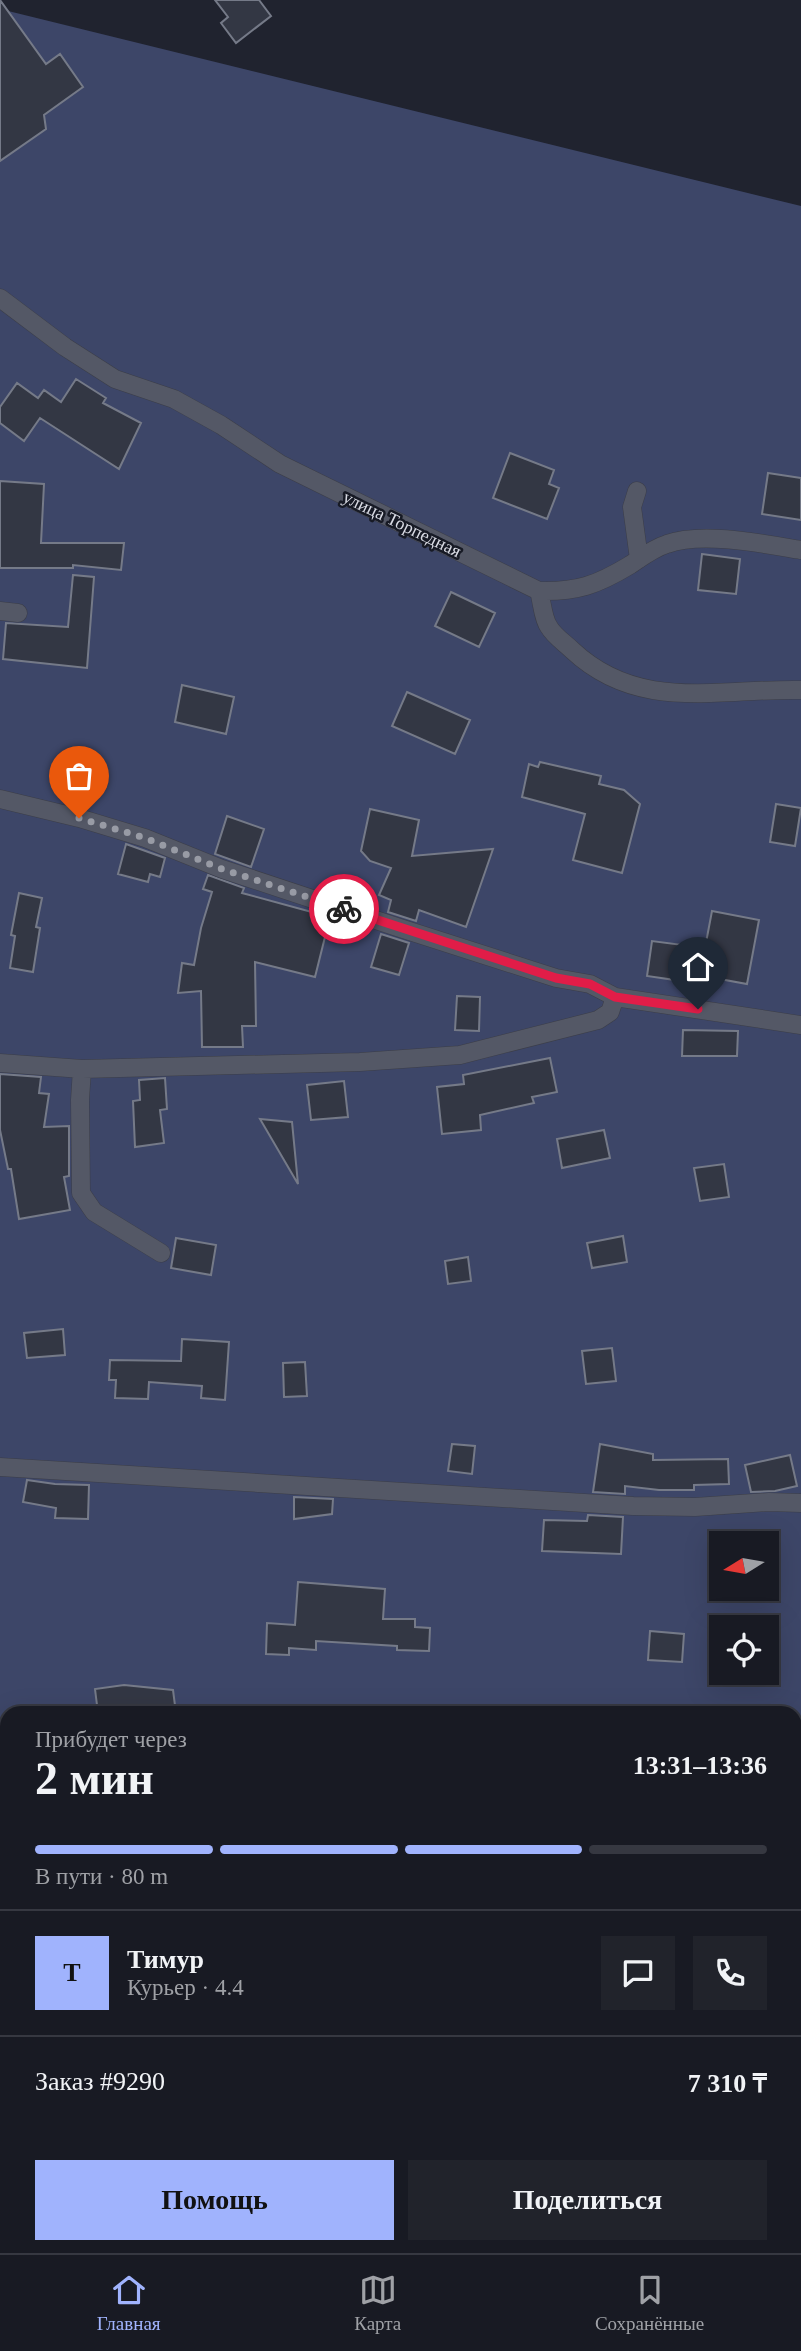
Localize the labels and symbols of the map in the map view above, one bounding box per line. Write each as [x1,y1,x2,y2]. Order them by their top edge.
street label: улица Торпедная [340,487,464,561]
pin [49,746,109,818]
courier [309,874,379,944]
pin [668,937,728,1009]
north arrow [709,1531,779,1601]

